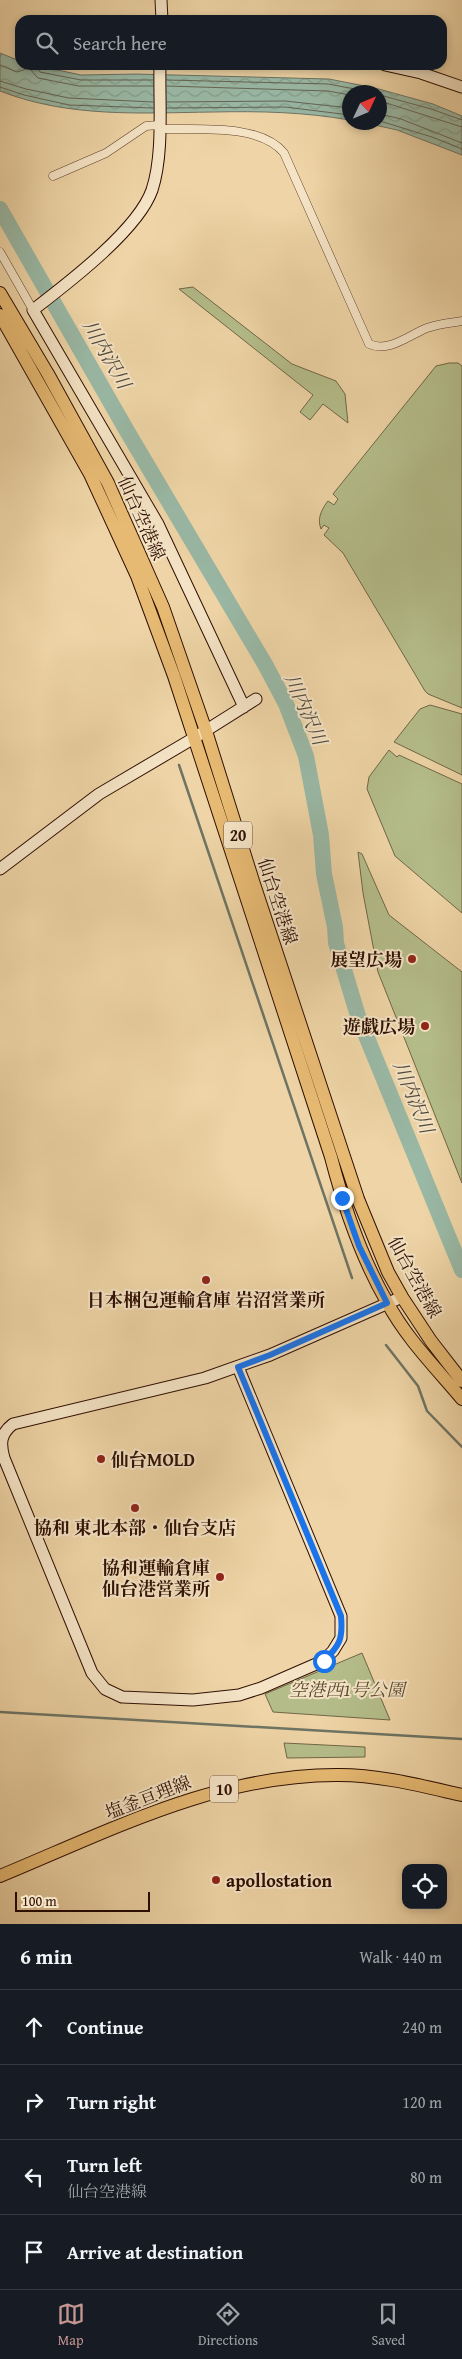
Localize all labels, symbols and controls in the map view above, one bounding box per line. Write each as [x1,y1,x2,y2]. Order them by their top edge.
search box [15,15,447,70]
icon: search [33,29,61,57]
text: Search here [73,29,167,57]
north arrow [342,85,387,130]
water label: 川内沢川 [76,314,139,396]
street label: 仙台空港線 [111,471,173,565]
water label: 川内沢川 [278,669,335,751]
road number: 20 [224,822,252,848]
street label: 仙台空港線 [251,854,305,948]
place label: 展望広場 [330,946,402,973]
marker: 展望広場 [406,953,418,965]
place label: 遊戯広場 [343,1013,415,1040]
marker: 遊戯広場 [419,1020,431,1032]
water label: 川内沢川 [387,1057,442,1139]
route end [331,1187,354,1210]
street label: 仙台空港線 [381,1231,449,1323]
marker: 日本梱包運輸倉庫 岩沼営業所 [200,1274,212,1286]
place label: 日本梱包運輸倉庫 岩沼営業所 [87,1286,325,1313]
place label: 仙台MOLD [111,1446,195,1473]
marker: 仙台MOLD [95,1453,107,1465]
marker: 協和 東北本部・仙台支店 [129,1502,141,1514]
place label: 協和 東北本部・仙台支店 [34,1514,236,1541]
place label: 協和運輸倉庫 仙台港営業所 [102,1554,210,1602]
marker: 協和運輸倉庫 仙台港営業所 [214,1571,226,1583]
route start [313,1650,336,1673]
park label: 空港西1号公園 [289,1676,408,1703]
street label: 塩釜亘理線 [101,1768,195,1826]
road number: 10 [210,1776,238,1802]
map controls [402,1864,447,1909]
button: locate [402,1864,447,1909]
place label: apollostation [226,1867,333,1894]
marker: apollostation [210,1874,222,1886]
scale bar [15,1889,150,1912]
text: 100 m [22,1891,57,1911]
text: 6 min [20,1941,72,1972]
text: Walk · 440 m [359,1945,442,1969]
icon: ahead [20,2013,48,2041]
text: Continue [67,2013,144,2041]
text: 240 m [402,2015,442,2039]
icon: right [20,2088,48,2116]
text: Turn right [67,2088,156,2116]
text: 120 m [402,2090,442,2114]
text: Turn left [67,2151,142,2179]
icon: left [20,2163,48,2191]
text: 80 m [410,2165,442,2189]
text: 仙台空港線 [67,2179,147,2203]
icon: arrive [20,2238,48,2266]
text: Arrive at destination [67,2238,243,2266]
tab: Map [57,2300,85,2350]
tab: Directions [198,2300,258,2350]
tab: Saved [371,2300,405,2350]

